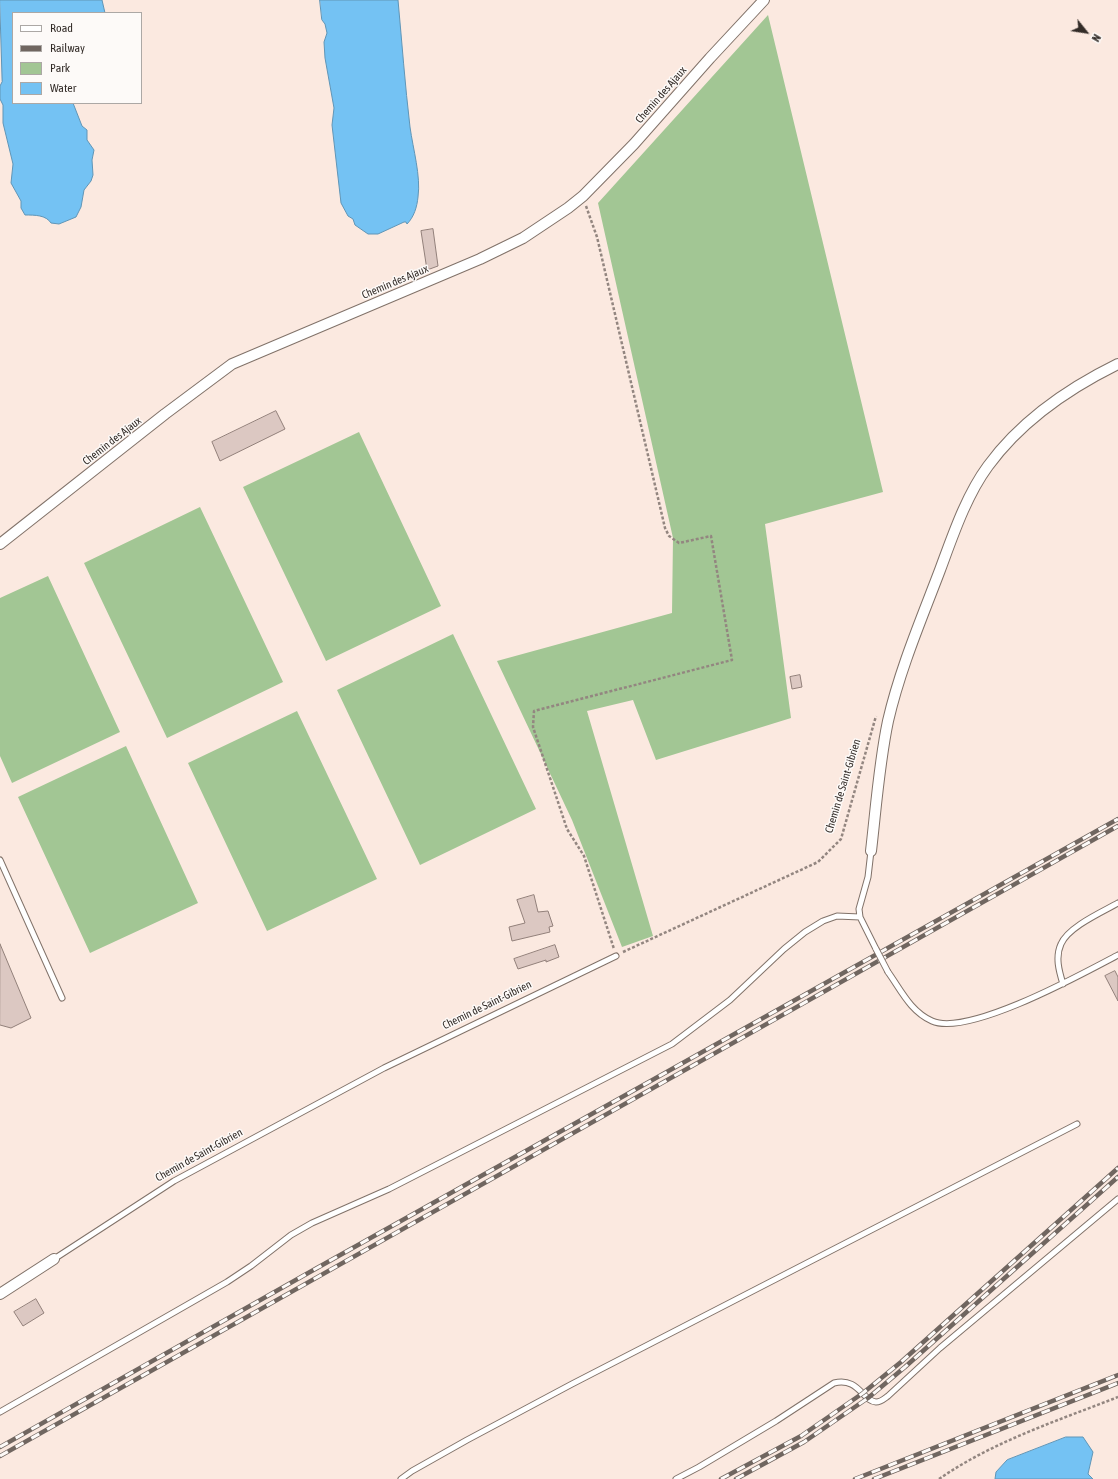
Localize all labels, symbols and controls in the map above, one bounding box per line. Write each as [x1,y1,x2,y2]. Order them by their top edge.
legend [12,12,142,104]
north arrow [1066,12,1106,52]
text: Road [50,21,73,35]
text: N [1090,32,1103,44]
text: Railway [50,41,85,55]
text: Park [50,61,70,75]
street label: Chemin des Ajaux [633,64,689,126]
text: Water [50,81,76,95]
street label: Chemin des Ajaux [360,262,430,302]
street label: Chemin des Ajaux [80,414,144,468]
street label: Chemin de Saint-Gibrien [822,737,864,835]
street label: Chemin de Saint-Gibrien [440,978,534,1032]
street label: Chemin de Saint-Gibrien [153,1126,245,1184]

